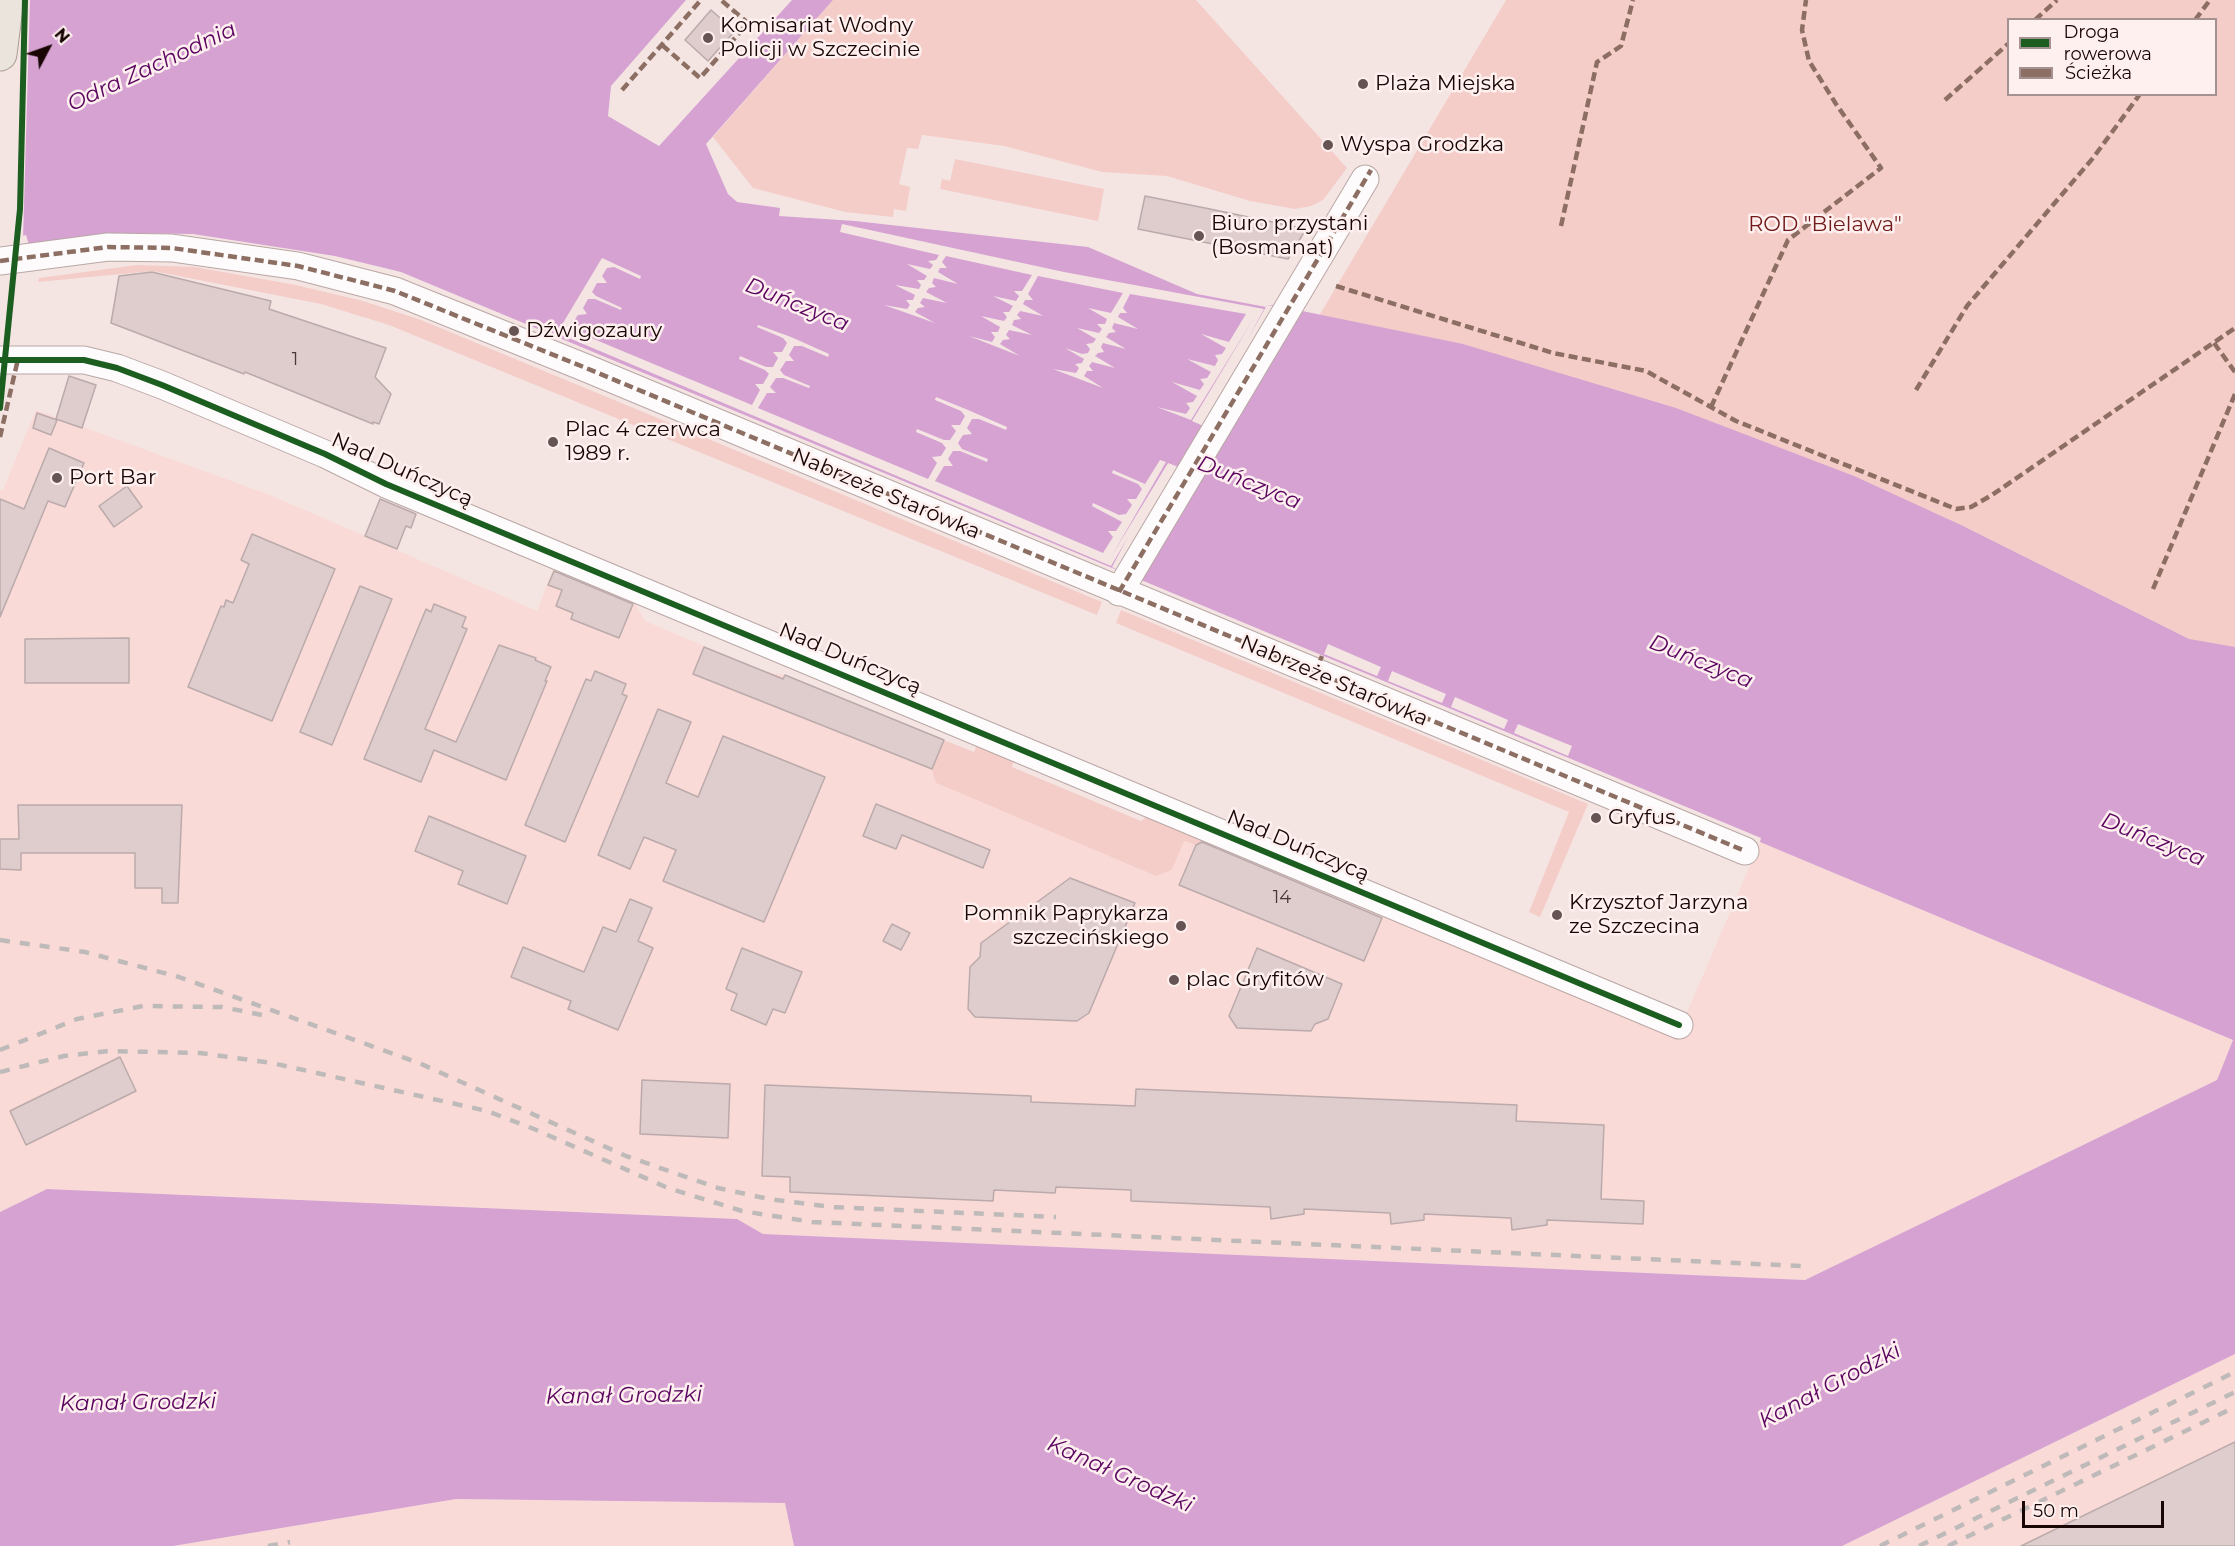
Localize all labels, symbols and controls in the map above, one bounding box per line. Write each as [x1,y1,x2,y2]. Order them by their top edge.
place label: Komisariat Wodny Policji w Szczecinie [720,13,920,63]
water label: Odra Zachodnia [63,16,241,118]
north arrow [18,18,78,78]
legend [2007,18,2217,96]
text: Droga rowerowa [2063,21,2152,65]
text: N [51,25,73,47]
marker: Komisariat Wodny Policji w Szczecinie [701,31,715,45]
text: Ścieżka [2065,62,2132,84]
place label: Plaża Miejska [1375,71,1516,97]
marker: Plaża Miejska [1356,77,1370,91]
place label: Wyspa Grodzka [1340,132,1504,158]
marker: Wyspa Grodzka [1321,138,1335,152]
place label: Biuro przystani (Bosmanat) [1211,211,1368,261]
park label: ROD "Bielawa" [1748,212,1902,238]
marker: Biuro przystani (Bosmanat) [1192,229,1206,243]
water label: Duńczyca [741,272,853,338]
place label: Dźwigozaury [526,318,662,344]
marker: Dźwigozaury [507,324,521,338]
house number: 1 [292,349,298,371]
place label: Plac 4 czerwca 1989 r. [565,417,721,467]
street label: Nad Duńczycą [327,428,477,512]
marker: Plac 4 czerwca 1989 r. [546,435,560,449]
street label: Nabrzeże Starówka [788,443,984,545]
water label: Duńczyca [1193,450,1305,516]
place label: Port Bar [69,465,156,491]
marker: Port Bar [50,471,64,485]
street label: Nad Duńczycą [775,618,925,700]
water label: Duńczyca [1645,629,1757,695]
street label: Nabrzeże Starówka [1236,630,1432,732]
street label: Nad Duńczycą [1223,805,1373,887]
place label: Gryfus [1608,805,1675,831]
water label: Duńczyca [2097,807,2209,873]
marker: Gryfus [1589,811,1603,825]
house number: 14 [1273,887,1291,909]
place label: Krzysztof Jarzyna ze Szczecina [1569,890,1748,940]
place label: Pomnik Paprykarza szczecińskiego [964,901,1169,951]
marker: Krzysztof Jarzyna ze Szczecina [1550,908,1564,922]
marker: Pomnik Paprykarza szczecińskiego [1174,919,1188,933]
place label: plac Gryfitów [1186,967,1324,993]
marker: plac Gryfitów [1167,973,1181,987]
water label: Kanał Grodzki [1755,1338,1905,1434]
water label: Kanał Grodzki [545,1381,703,1411]
water label: Kanał Grodzki [59,1388,217,1418]
water label: Kanał Grodzki [1043,1431,1197,1519]
scale bar [2025,1489,2168,1527]
text: 50 m [2033,1500,2079,1522]

